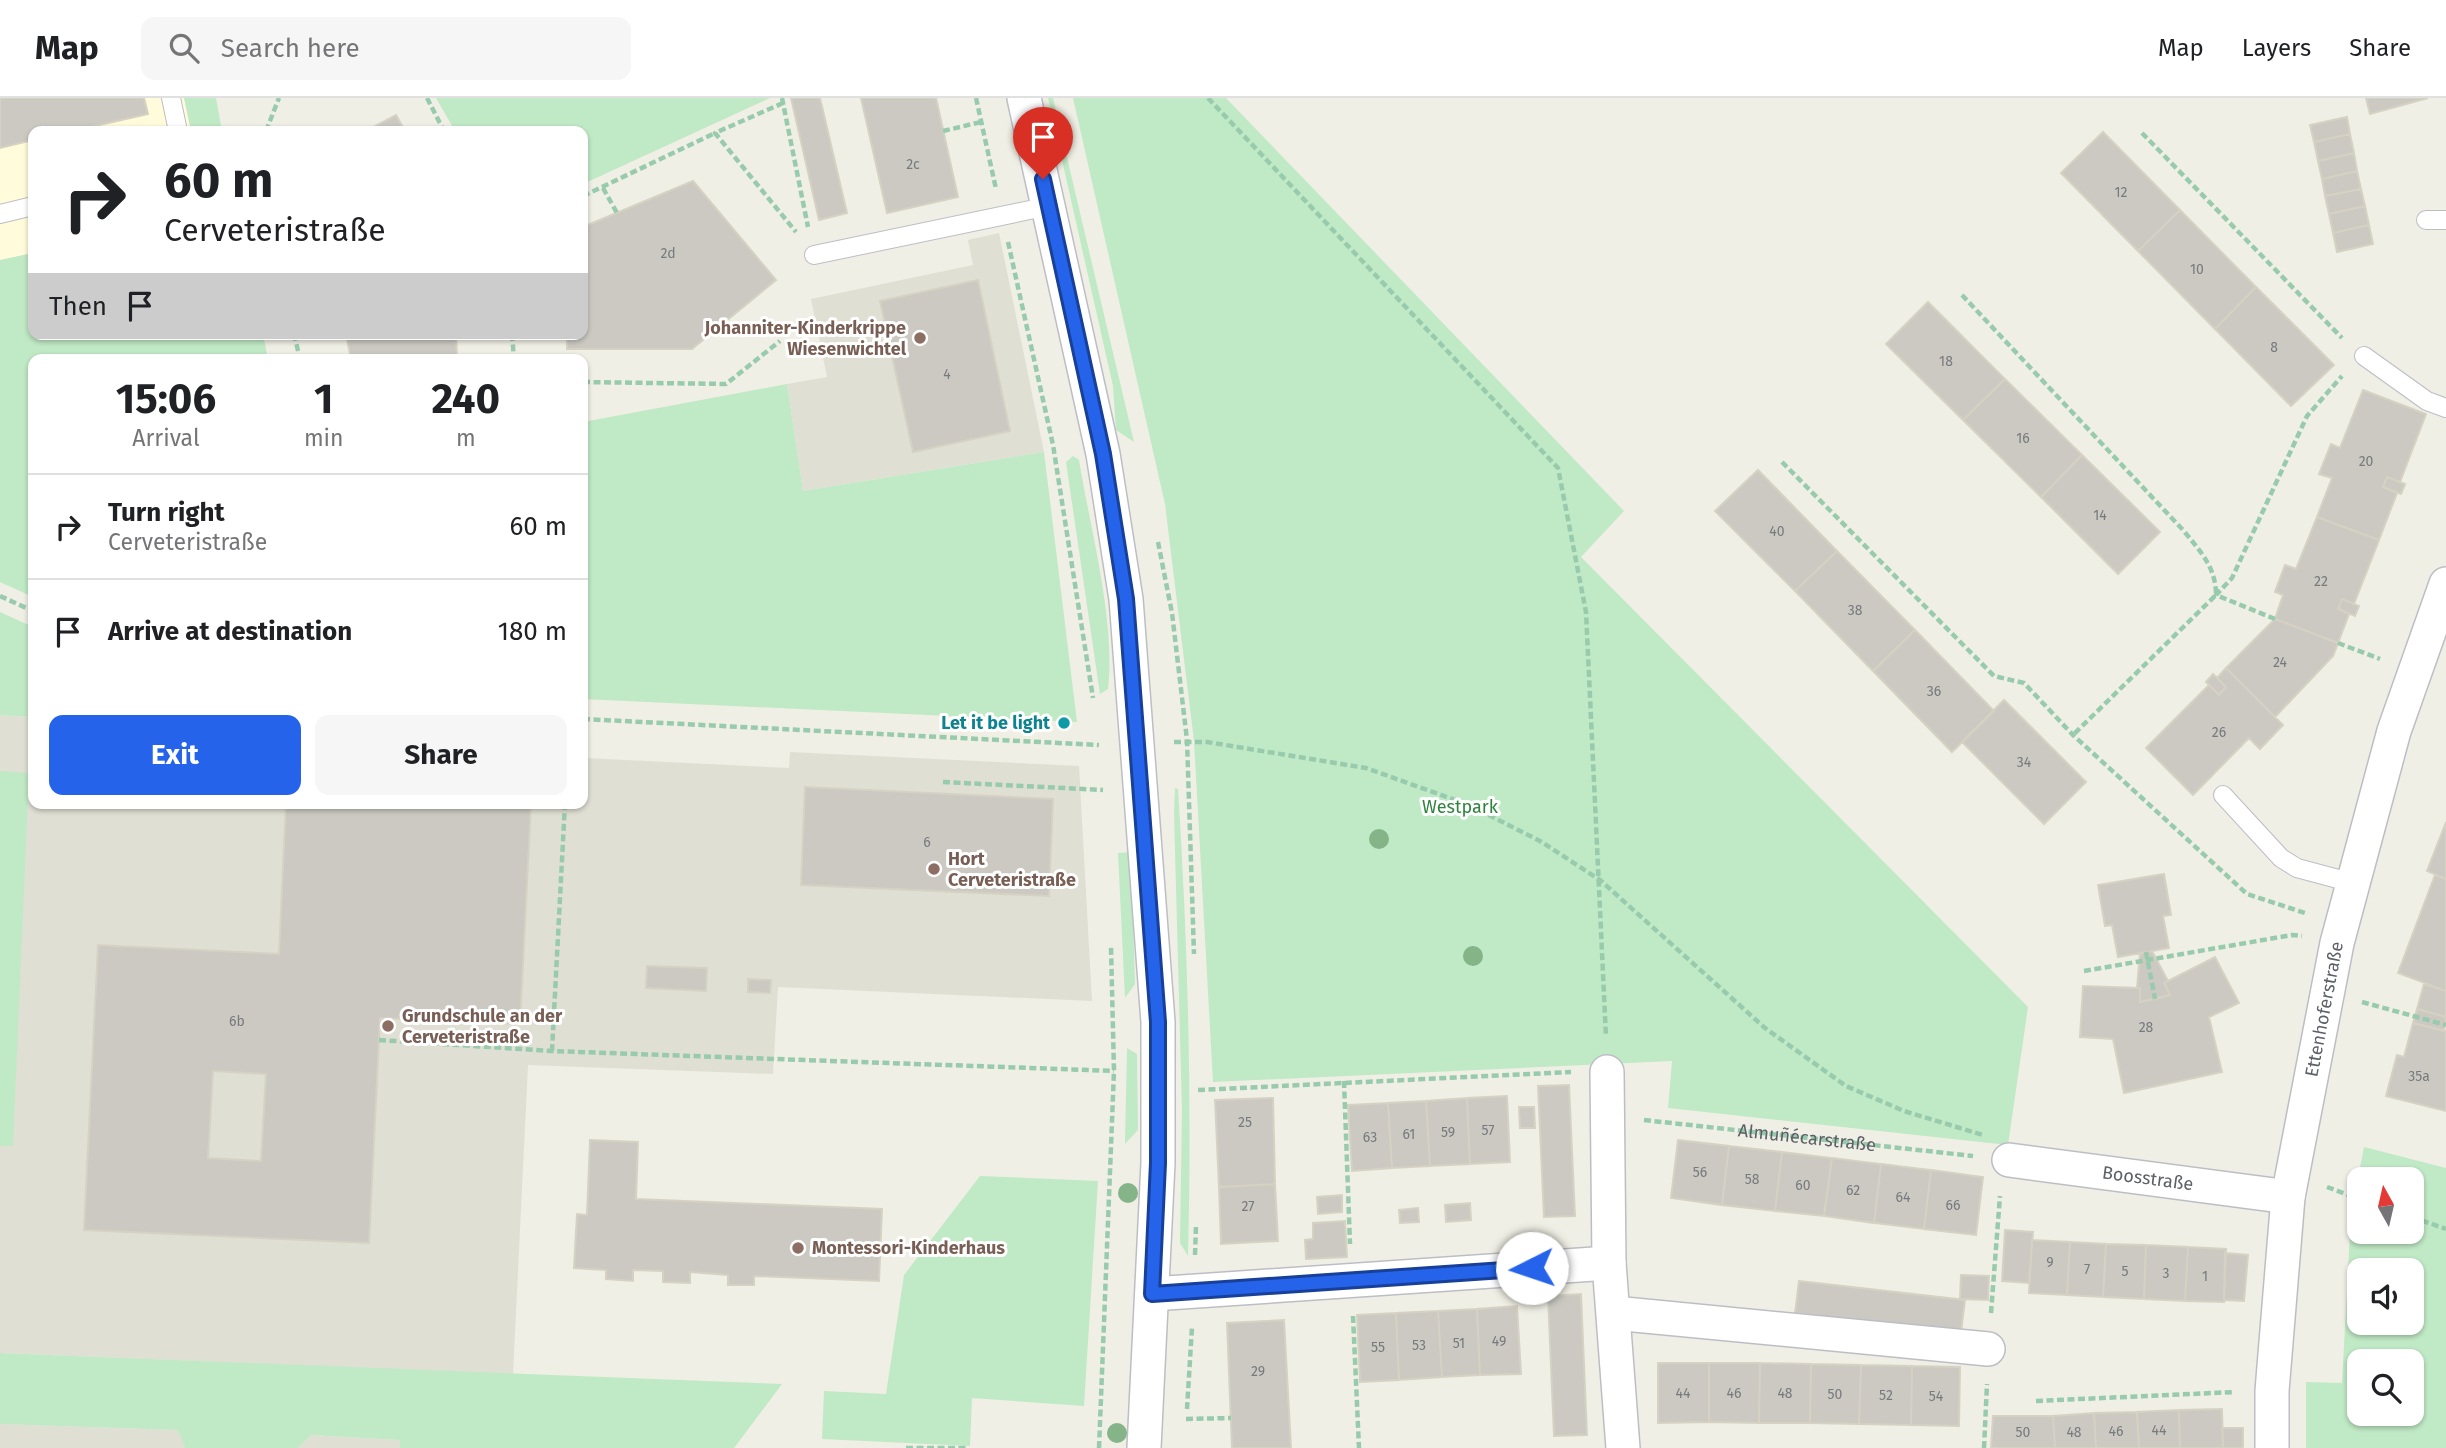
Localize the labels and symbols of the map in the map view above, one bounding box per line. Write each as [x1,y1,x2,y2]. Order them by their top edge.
pin [1013,107,1073,179]
house number: 2c [906,156,920,173]
house number: 12 [2115,184,2128,201]
house number: 2d [660,245,676,262]
house number: 10 [2190,261,2204,278]
place label: Johanniter-Kinderkrippe Wiesenwichtel [704,317,907,360]
marker: Johanniter-Kinderkrippe Wiesenwichtel [912,330,928,346]
house number: 8 [2270,339,2278,356]
house number: 18 [1939,353,1953,370]
house number: 4 [943,366,951,383]
house number: 16 [2016,430,2030,447]
house number: 20 [2359,453,2374,470]
house number: 14 [2093,507,2107,524]
house number: 40 [1769,523,1785,540]
house number: 22 [2314,573,2328,590]
house number: 38 [1848,602,1863,619]
house number: 24 [2273,654,2288,671]
house number: 36 [1927,683,1941,700]
place label: Let it be light [941,712,1051,734]
marker: Let it be light [1056,715,1072,731]
house number: 26 [2212,724,2226,741]
house number: 34 [2017,754,2032,771]
park label: Westpark [1422,796,1499,818]
house number: 6 [923,834,931,851]
place label: Hort Cerveteristraße [948,848,1076,891]
marker: Hort Cerveteristraße [926,861,942,877]
street label: Ettenhoferstraße [2300,940,2348,1079]
place label: Grundschule an der Cerveteristraße [402,1005,563,1048]
house number: 6b [229,1013,245,1030]
marker: Grundschule an der Cerveteristraße [380,1018,396,1034]
house number: 28 [2139,1019,2154,1036]
house number: 35a [2408,1068,2430,1085]
house number: 25 [1238,1114,1252,1131]
street label: Almuñécarstraße [1737,1119,1877,1156]
house number: 57 [1482,1122,1494,1139]
house number: 59 [1441,1124,1455,1141]
house number: 61 [1403,1126,1415,1143]
house number: 63 [1363,1129,1377,1146]
street label: Boosstraße [2101,1161,2195,1195]
house number: 56 [1693,1164,1707,1181]
north arrow [2347,1167,2424,1244]
house number: 58 [1745,1171,1760,1188]
house number: 60 [1795,1177,1811,1194]
house number: 62 [1846,1182,1860,1199]
house number: 64 [1896,1189,1911,1206]
house number: 66 [1946,1197,1960,1214]
house number: 27 [1241,1198,1255,1215]
position arrow [1495,1231,1569,1305]
place label: Montessori-Kinderhaus [812,1237,1005,1259]
marker: Montessori-Kinderhaus [790,1240,806,1256]
house number: 9 [2046,1254,2054,1271]
house number: 7 [2084,1261,2090,1278]
house number: 5 [2121,1263,2129,1280]
house number: 3 [2163,1265,2170,1282]
house number: 1 [2202,1268,2208,1285]
house number: 49 [1492,1333,1506,1350]
house number: 51 [1453,1335,1465,1352]
house number: 53 [1412,1337,1426,1354]
house number: 55 [1371,1339,1385,1356]
house number: 29 [1251,1363,1265,1380]
house number: 44 [1676,1385,1691,1402]
house number: 46 [1727,1385,1741,1402]
house number: 48 [1777,1385,1793,1402]
house number: 50 [1828,1386,1843,1403]
house number: 52 [1879,1387,1893,1404]
house number: 54 [1929,1388,1944,1405]
house number: 44 [2152,1422,2167,1439]
house number: 46 [2109,1423,2123,1440]
house number: 50 [2016,1424,2031,1441]
house number: 48 [2066,1424,2082,1441]

